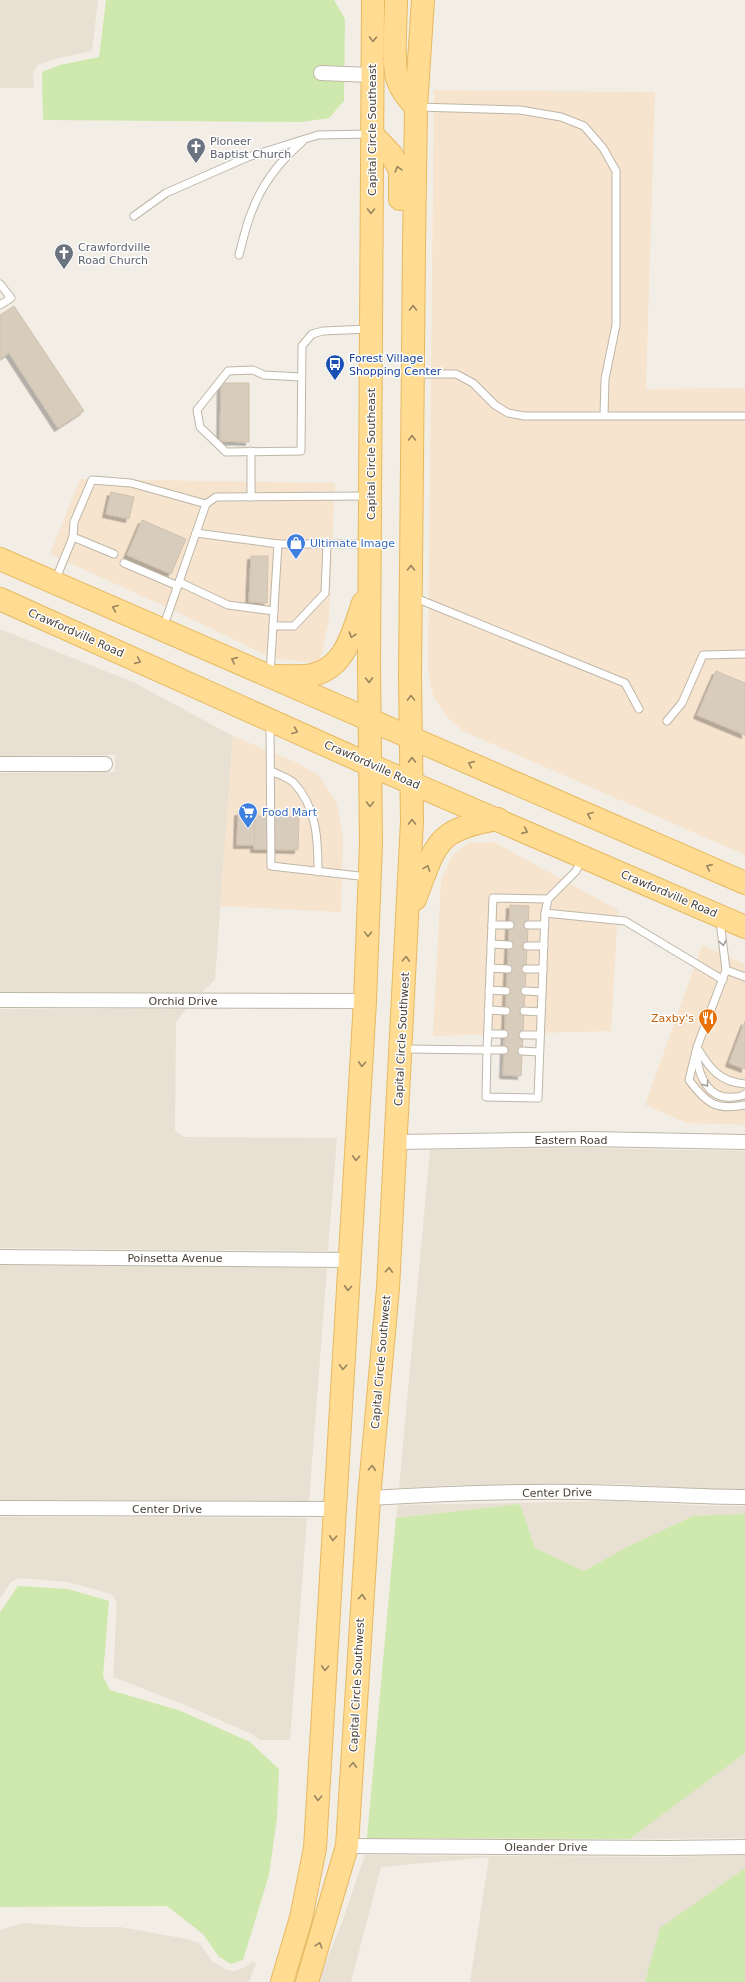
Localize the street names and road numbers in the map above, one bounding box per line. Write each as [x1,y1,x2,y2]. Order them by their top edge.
street label: Capital Circle Southeast [366,63,379,196]
street label: Capital Circle Southeast [365,387,378,520]
street label: Crawfordville Road [26,606,126,660]
street label: Crawfordville Road [322,738,422,792]
street label: Crawfordville Road [619,868,719,920]
street label: Capital Circle Southwest [392,971,412,1106]
street label: Orchid Drive [149,995,218,1008]
street label: Eastern Road [535,1134,607,1147]
street label: Poinsetta Avenue [127,1252,223,1265]
street label: Capital Circle Southwest [369,1294,393,1429]
street label: Center Drive [522,1486,592,1500]
street label: Center Drive [132,1503,202,1516]
street label: Capital Circle Southwest [347,1617,367,1752]
street label: Oleander Drive [504,1841,588,1854]

